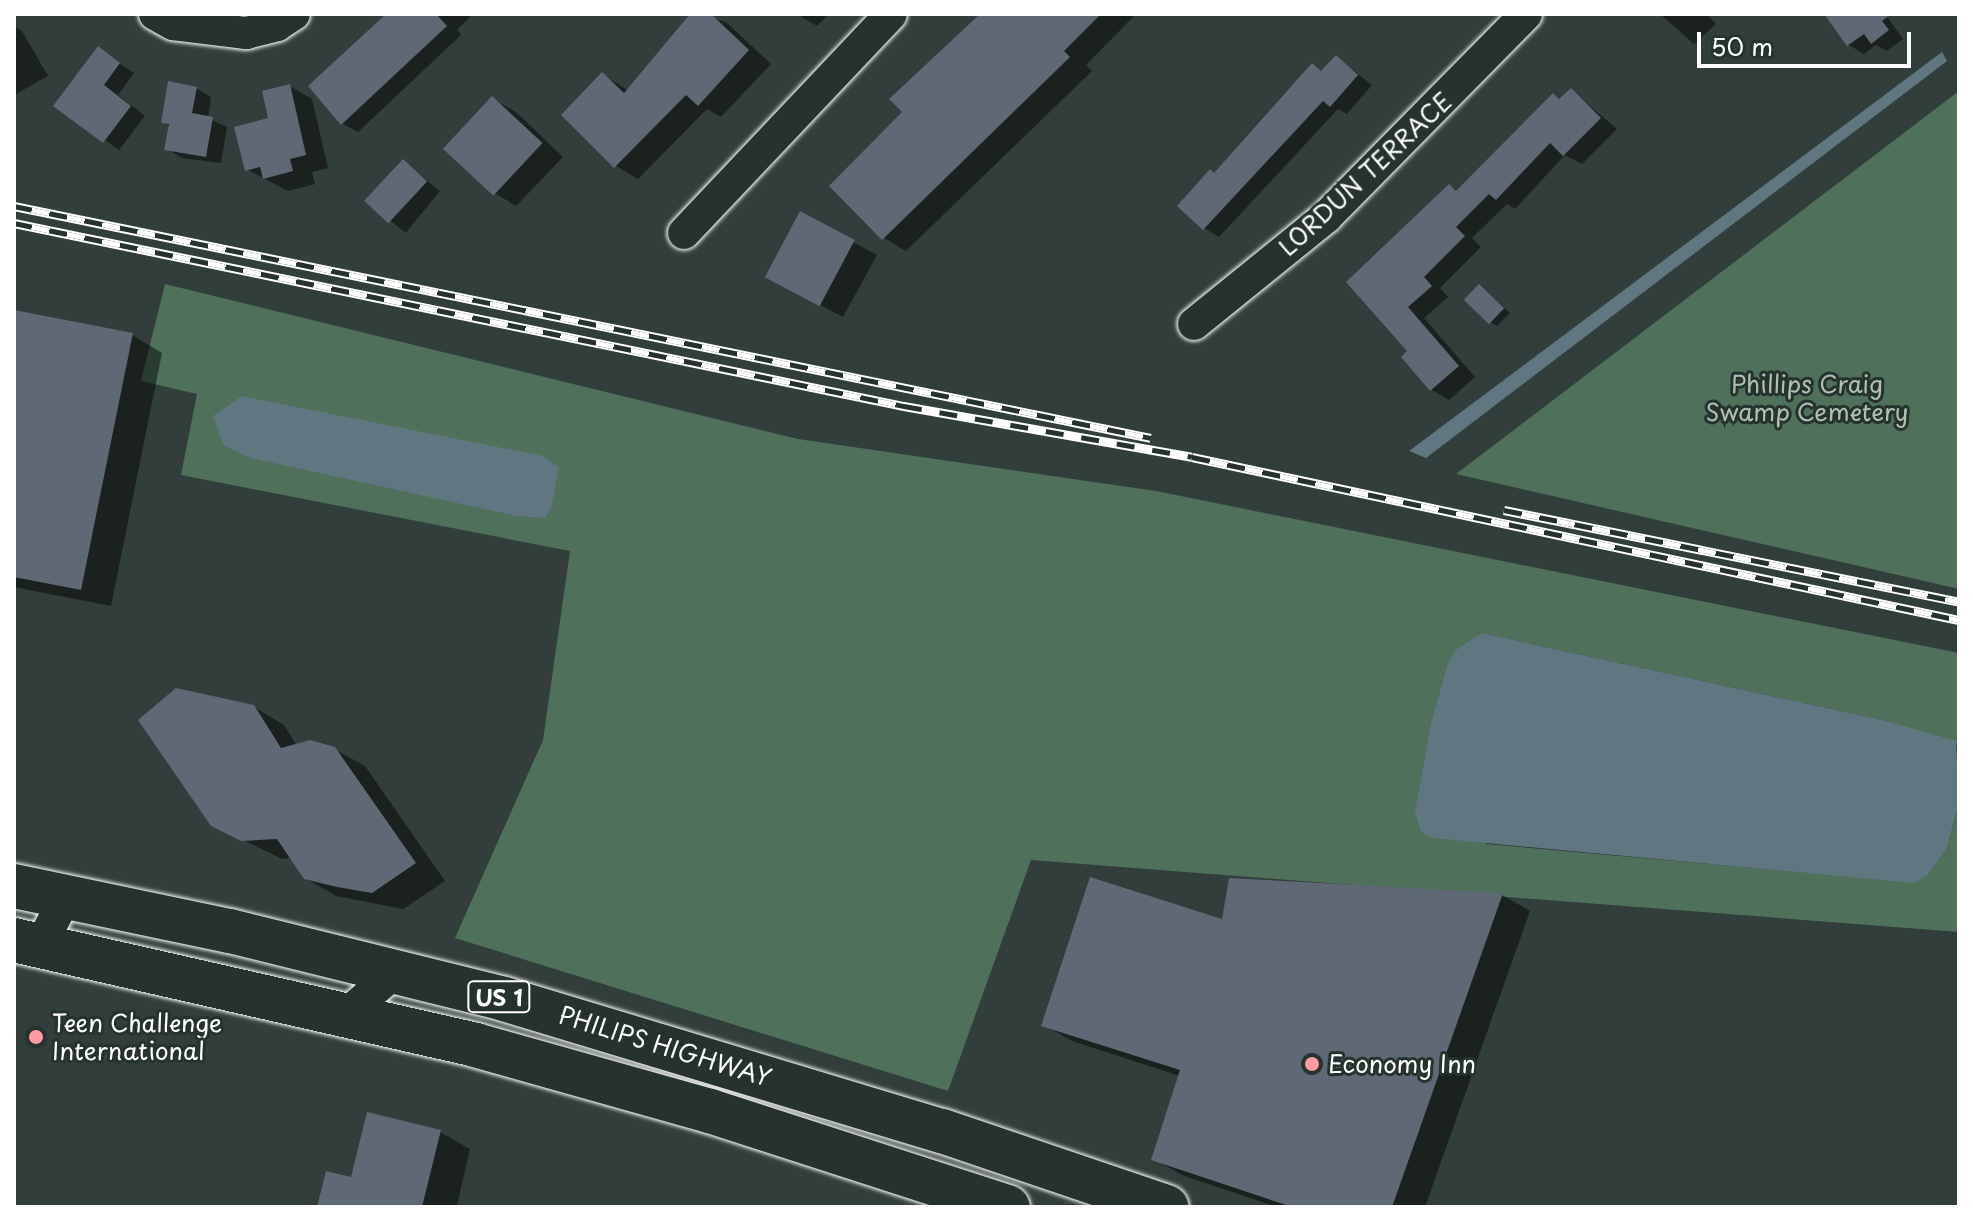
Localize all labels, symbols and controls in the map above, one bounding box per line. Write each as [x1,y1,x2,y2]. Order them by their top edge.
scale bar [1701,16,1915,66]
text: 50 m [1711,28,1773,64]
street label: LORDUN TERRACE [1272,86,1458,262]
park label: Phillips Craig Swamp Cemetery [1705,370,1909,426]
road number: US 1 [467,979,531,1015]
street label: PHILIPS HIGHWAY [555,1000,775,1092]
place label: Teen Challenge International [52,1009,225,1065]
marker: Teen Challenge International [27,1028,45,1046]
place label: Economy Inn [1328,1050,1476,1078]
marker: Economy Inn [1303,1055,1321,1073]

